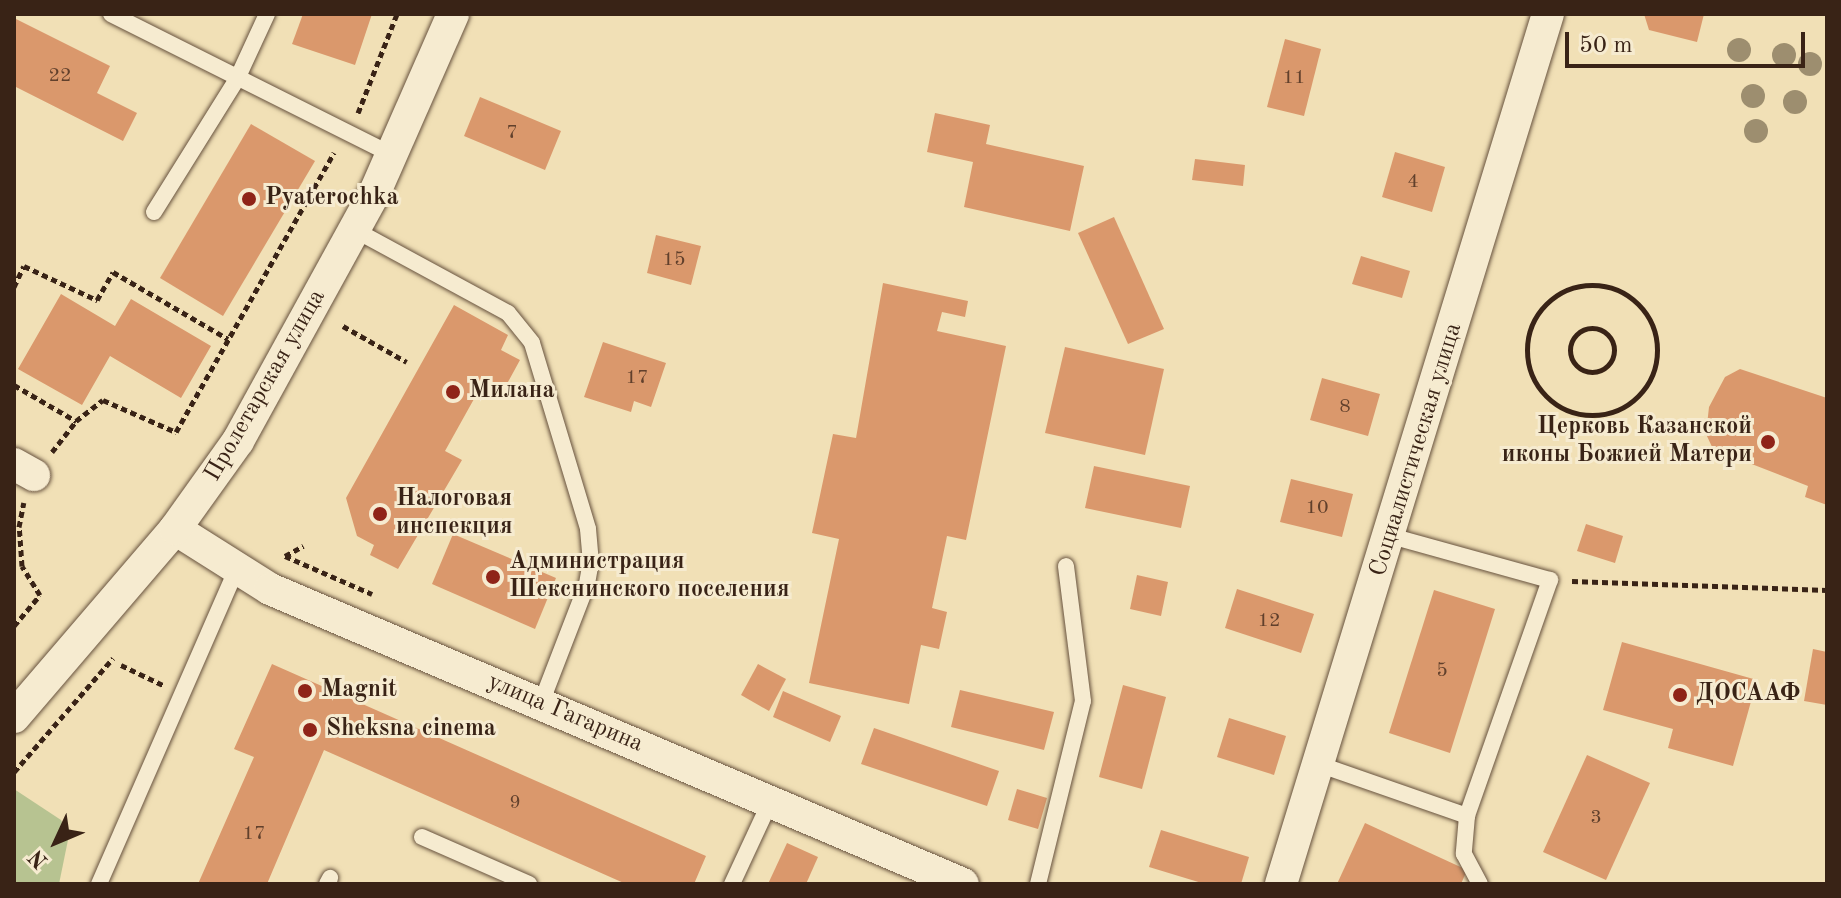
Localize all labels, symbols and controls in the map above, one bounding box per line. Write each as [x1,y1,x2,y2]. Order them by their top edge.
scale bar [1569,16,1809,66]
text: 50 m [1579,34,1633,58]
house number: 22 [48,64,72,88]
house number: 11 [1282,66,1306,90]
house number: 7 [506,121,518,145]
house number: 4 [1407,170,1419,194]
place label: Pyaterochka [265,185,399,213]
marker: Pyaterochka [240,190,258,208]
house number: 15 [662,248,686,272]
street label: Пролетарская улица [199,285,333,487]
street label: Социалистическая улица [1365,320,1469,580]
house number: 17 [625,366,649,390]
place label: Милана [469,378,555,406]
marker: Милана [444,383,462,401]
house number: 8 [1339,395,1351,419]
place label: Церковь Казанской иконы Божией Матери [1502,414,1752,470]
marker: Церковь Казанской иконы Божией Матери [1759,433,1777,451]
place label: Налоговая инспекция [396,486,513,542]
house number: 10 [1305,496,1329,520]
marker: Налоговая инспекция [371,505,389,523]
place label: Администрация Шекснинского поселения [509,549,790,605]
marker: Администрация Шекснинского поселения [484,568,502,586]
house number: 12 [1257,609,1281,633]
house number: 5 [1436,659,1448,683]
street label: улица Гагарина [483,668,647,760]
place label: Magnit [321,677,397,705]
place label: ДОСААФ [1696,681,1800,709]
marker: Magnit [296,682,314,700]
marker: ДОСААФ [1671,686,1689,704]
place label: Sheksna cinema [326,716,496,744]
marker: Sheksna cinema [301,721,319,739]
house number: 9 [509,791,521,815]
north arrow [16,802,96,882]
house number: 3 [1590,806,1602,830]
house number: 17 [242,822,266,846]
text: N [25,845,52,872]

